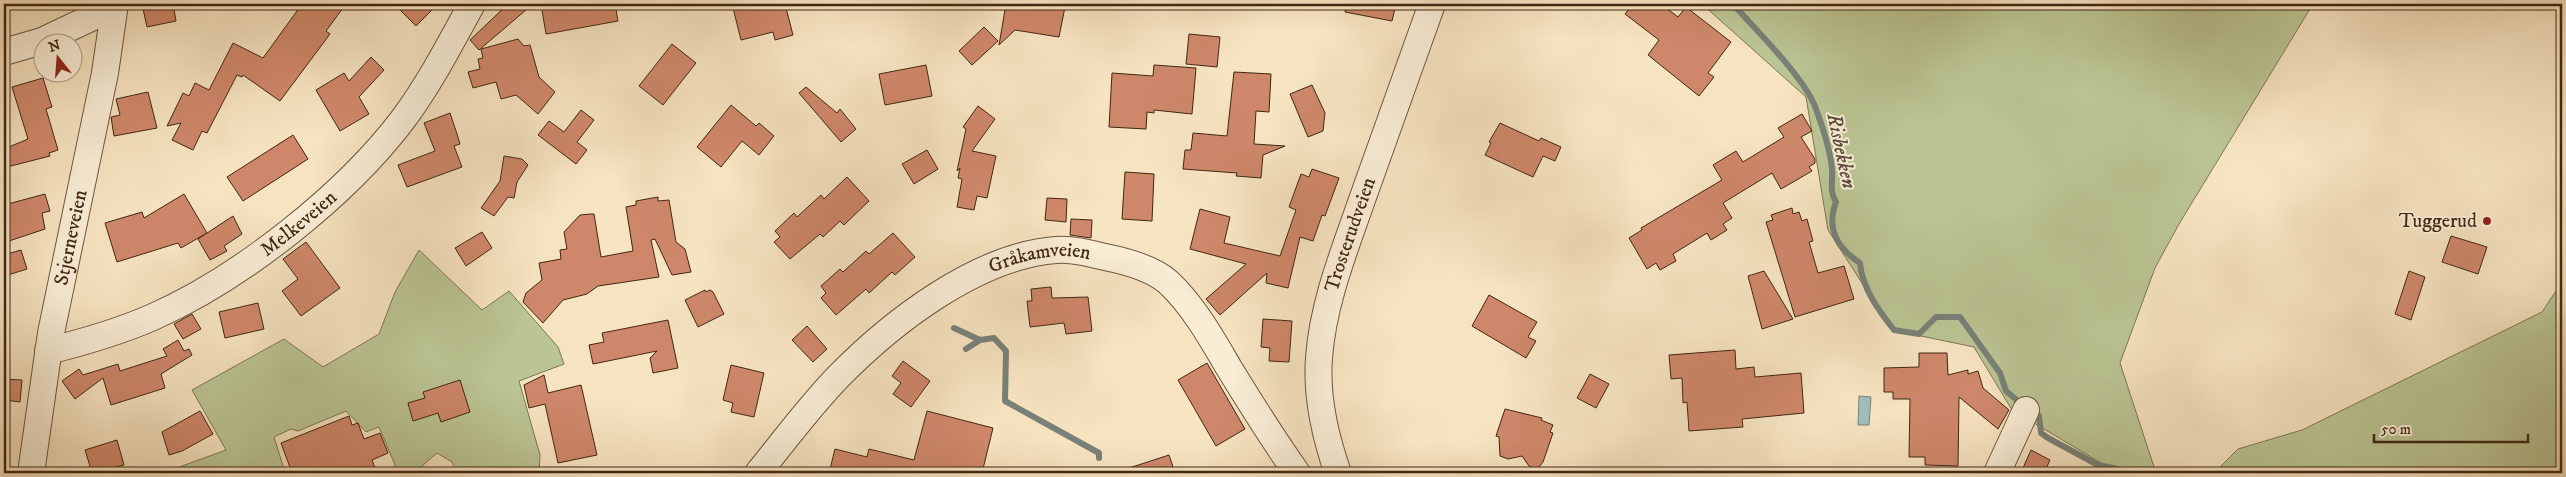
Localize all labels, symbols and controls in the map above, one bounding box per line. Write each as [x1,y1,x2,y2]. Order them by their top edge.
north arrow [32,32,82,82]
text: N [46,36,63,57]
water label: Risbekken [1820,110,1862,192]
street label: Trosterudveien [1319,173,1382,295]
street label: Melkeveien [255,185,342,262]
street label: Stjerneveien [49,187,93,288]
place label: Tuggerud [2399,209,2477,234]
marker: Tuggerud [2481,215,2493,227]
street label: Gråkamveien [985,237,1094,279]
scale bar [2374,412,2527,444]
text: 50 m [2381,420,2411,439]

